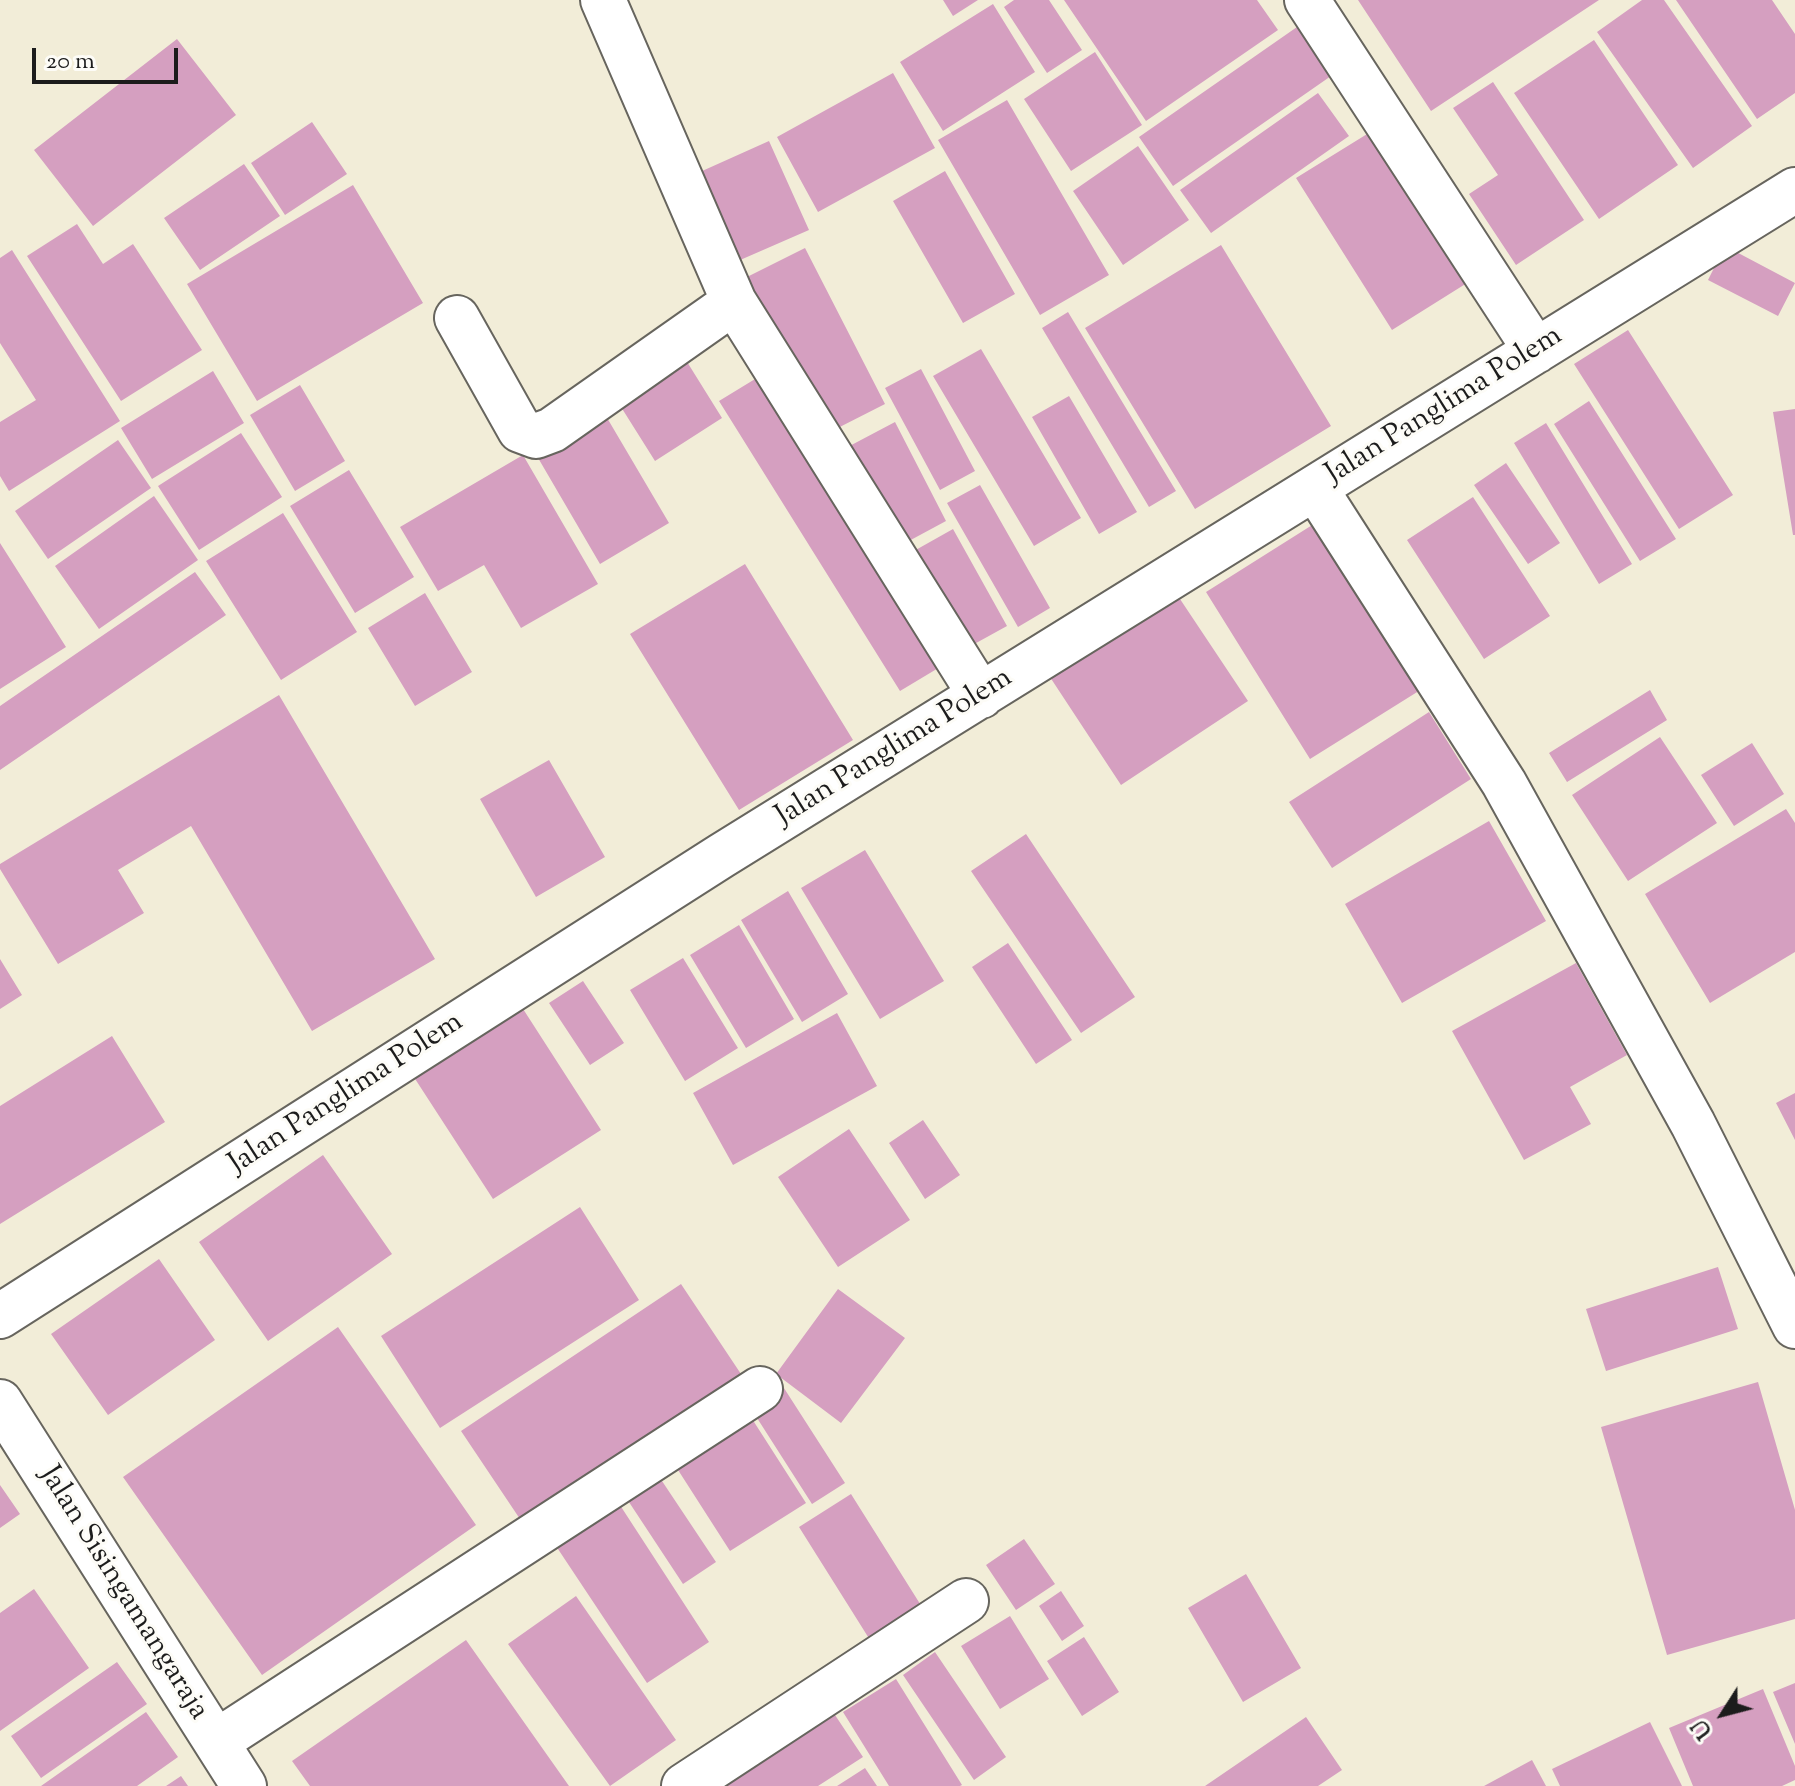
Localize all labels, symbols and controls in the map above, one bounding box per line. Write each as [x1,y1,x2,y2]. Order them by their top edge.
scale bar [36,32,182,82]
text: 20 m [46,45,95,79]
street label: Jalan Panglima Polem [1320,320,1570,494]
street label: Jalan Panglima Polem [770,662,1020,836]
street label: Jalan Panglima Polem [223,1006,471,1184]
street label: Jalan Sisingamangaraja [29,1460,215,1728]
north arrow [1683,1674,1763,1754]
text: U [1685,1711,1722,1745]

